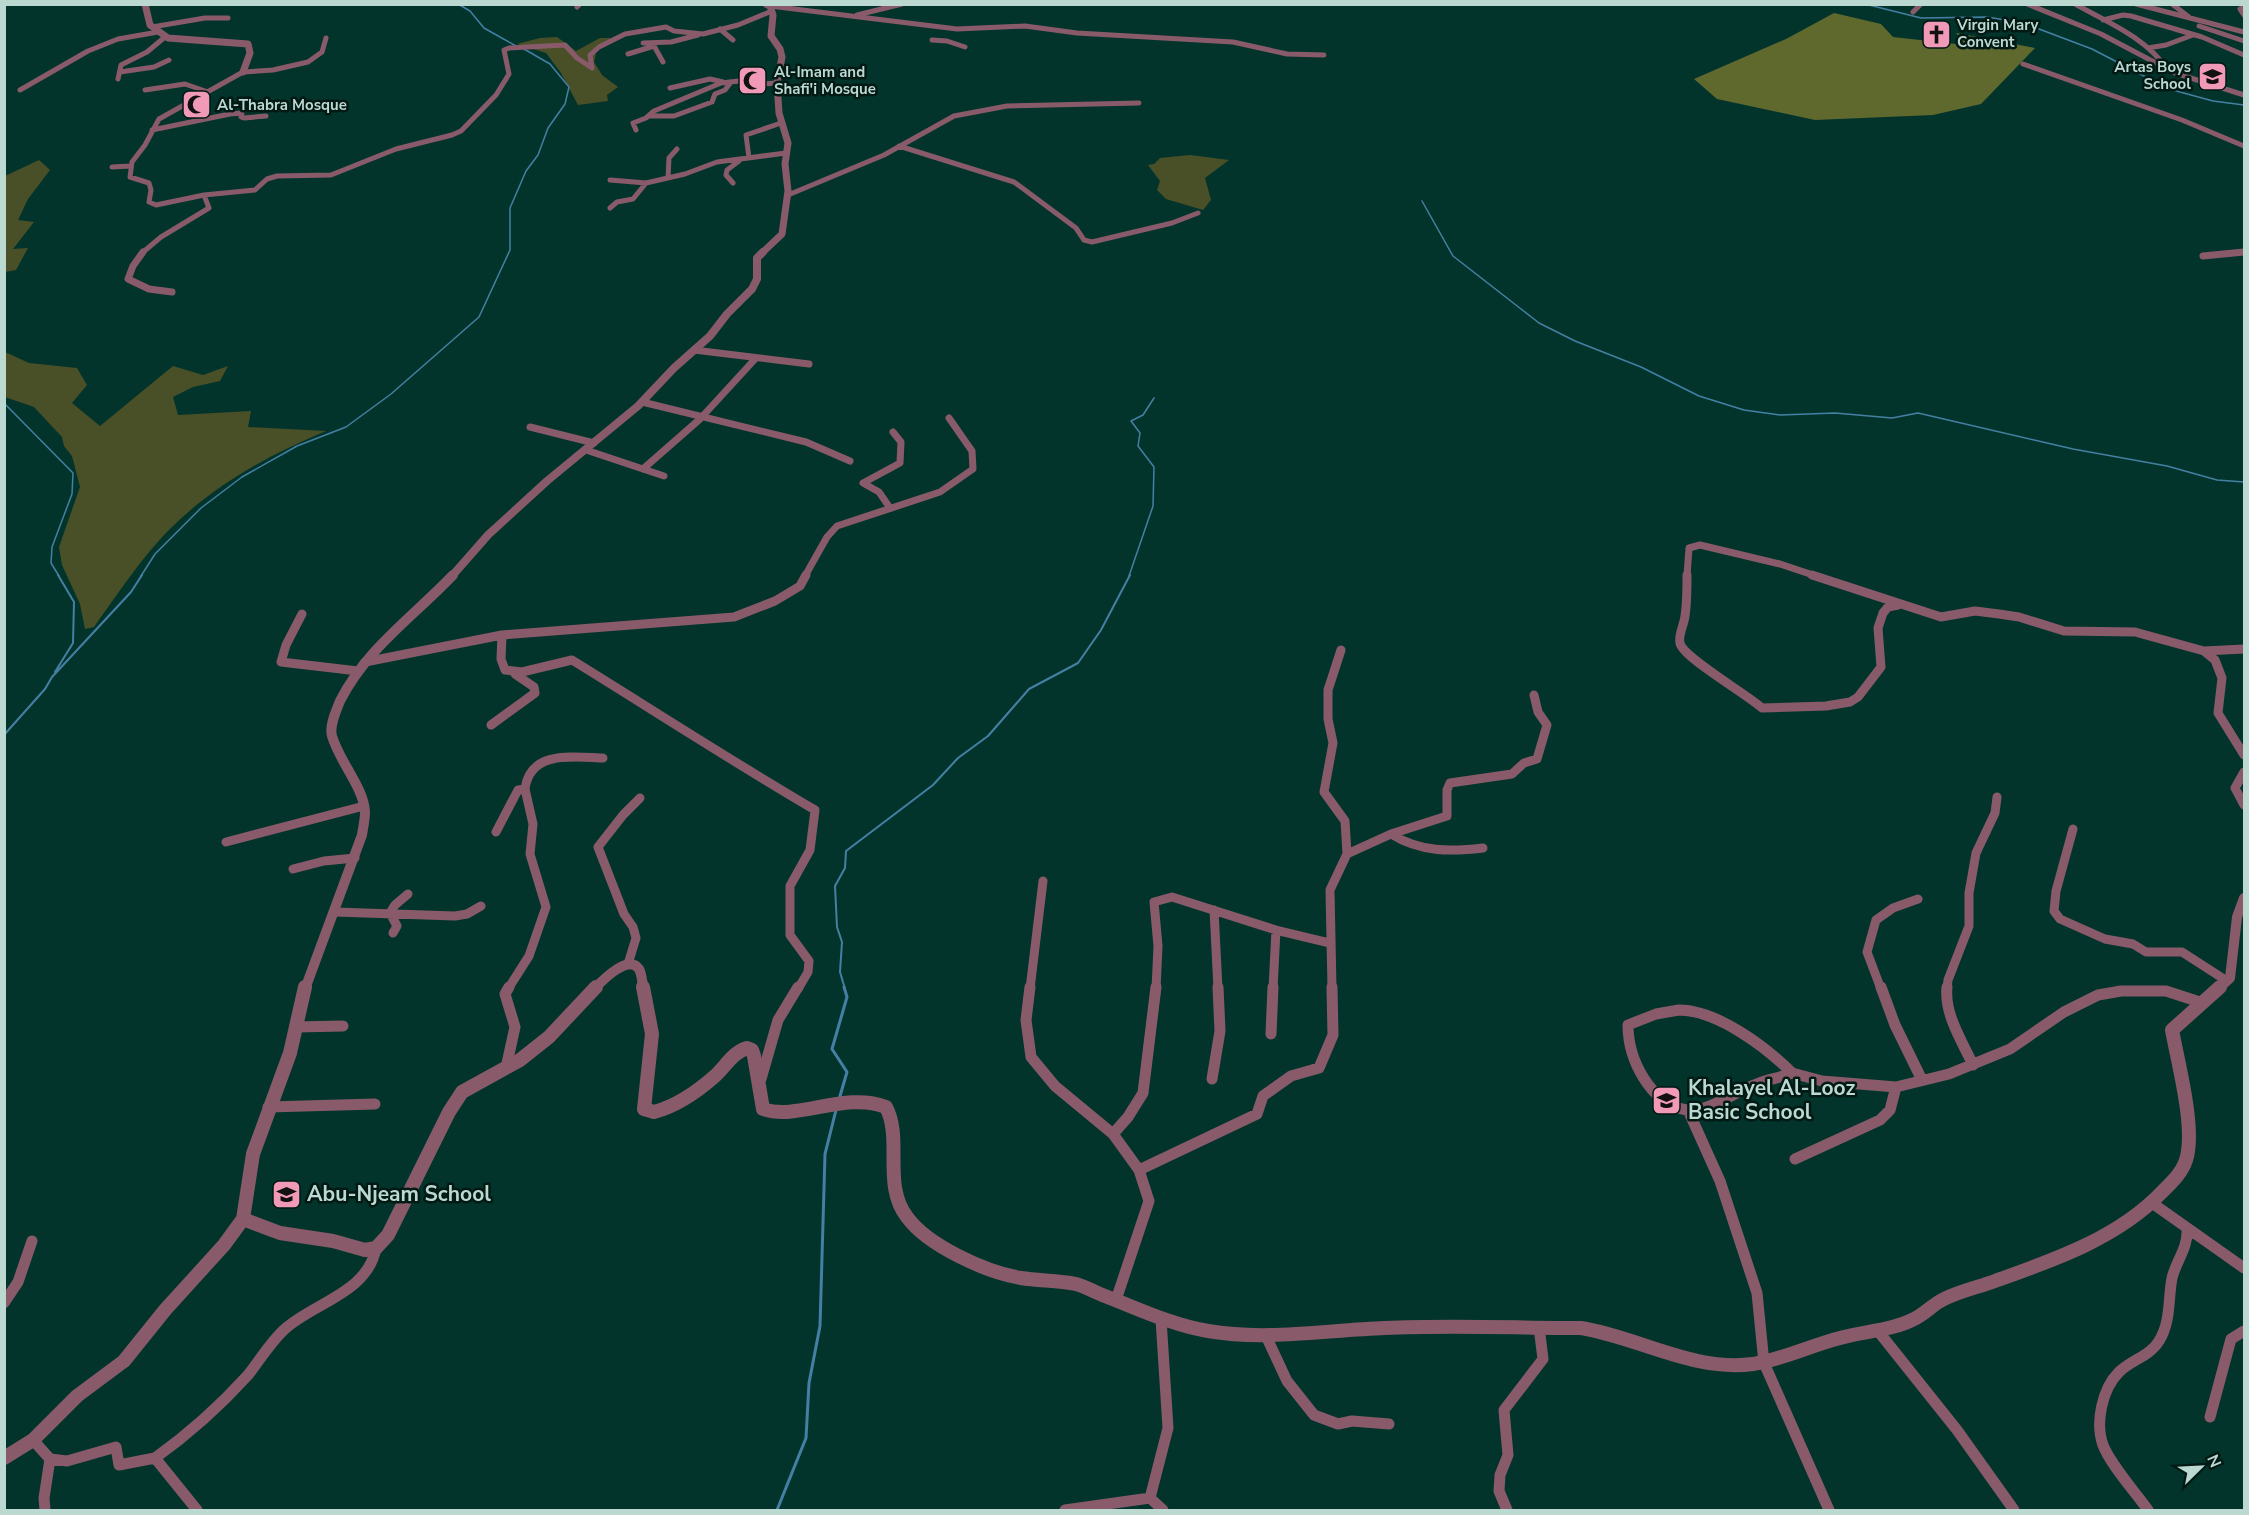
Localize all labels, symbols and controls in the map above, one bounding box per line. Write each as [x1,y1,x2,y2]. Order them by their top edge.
place label: Virgin Mary Convent [1956,15,2039,52]
church icon: Virgin Mary Convent [1920,18,1952,50]
place label: Artas Boys School [2114,57,2191,94]
school or university icon: Artas Boys School [2196,60,2228,92]
place label: Al-Imam and Shafi'i Mosque [774,62,876,99]
mosque icon: Al-Imam and Shafi'i Mosque [737,65,769,97]
mosque icon: Al-Thabra Mosque [180,89,212,121]
place label: Al-Thabra Mosque [217,95,347,115]
place label: Khalayel Al-Looz Basic School [1688,1074,1855,1126]
school or university icon: Khalayel Al-Looz Basic School [1651,1084,1683,1116]
school or university icon: Abu-Njeam School [270,1178,302,1210]
place label: Abu-Njeam School [307,1180,491,1208]
north arrow [2171,1437,2231,1497]
text: N [2201,1451,2226,1471]

